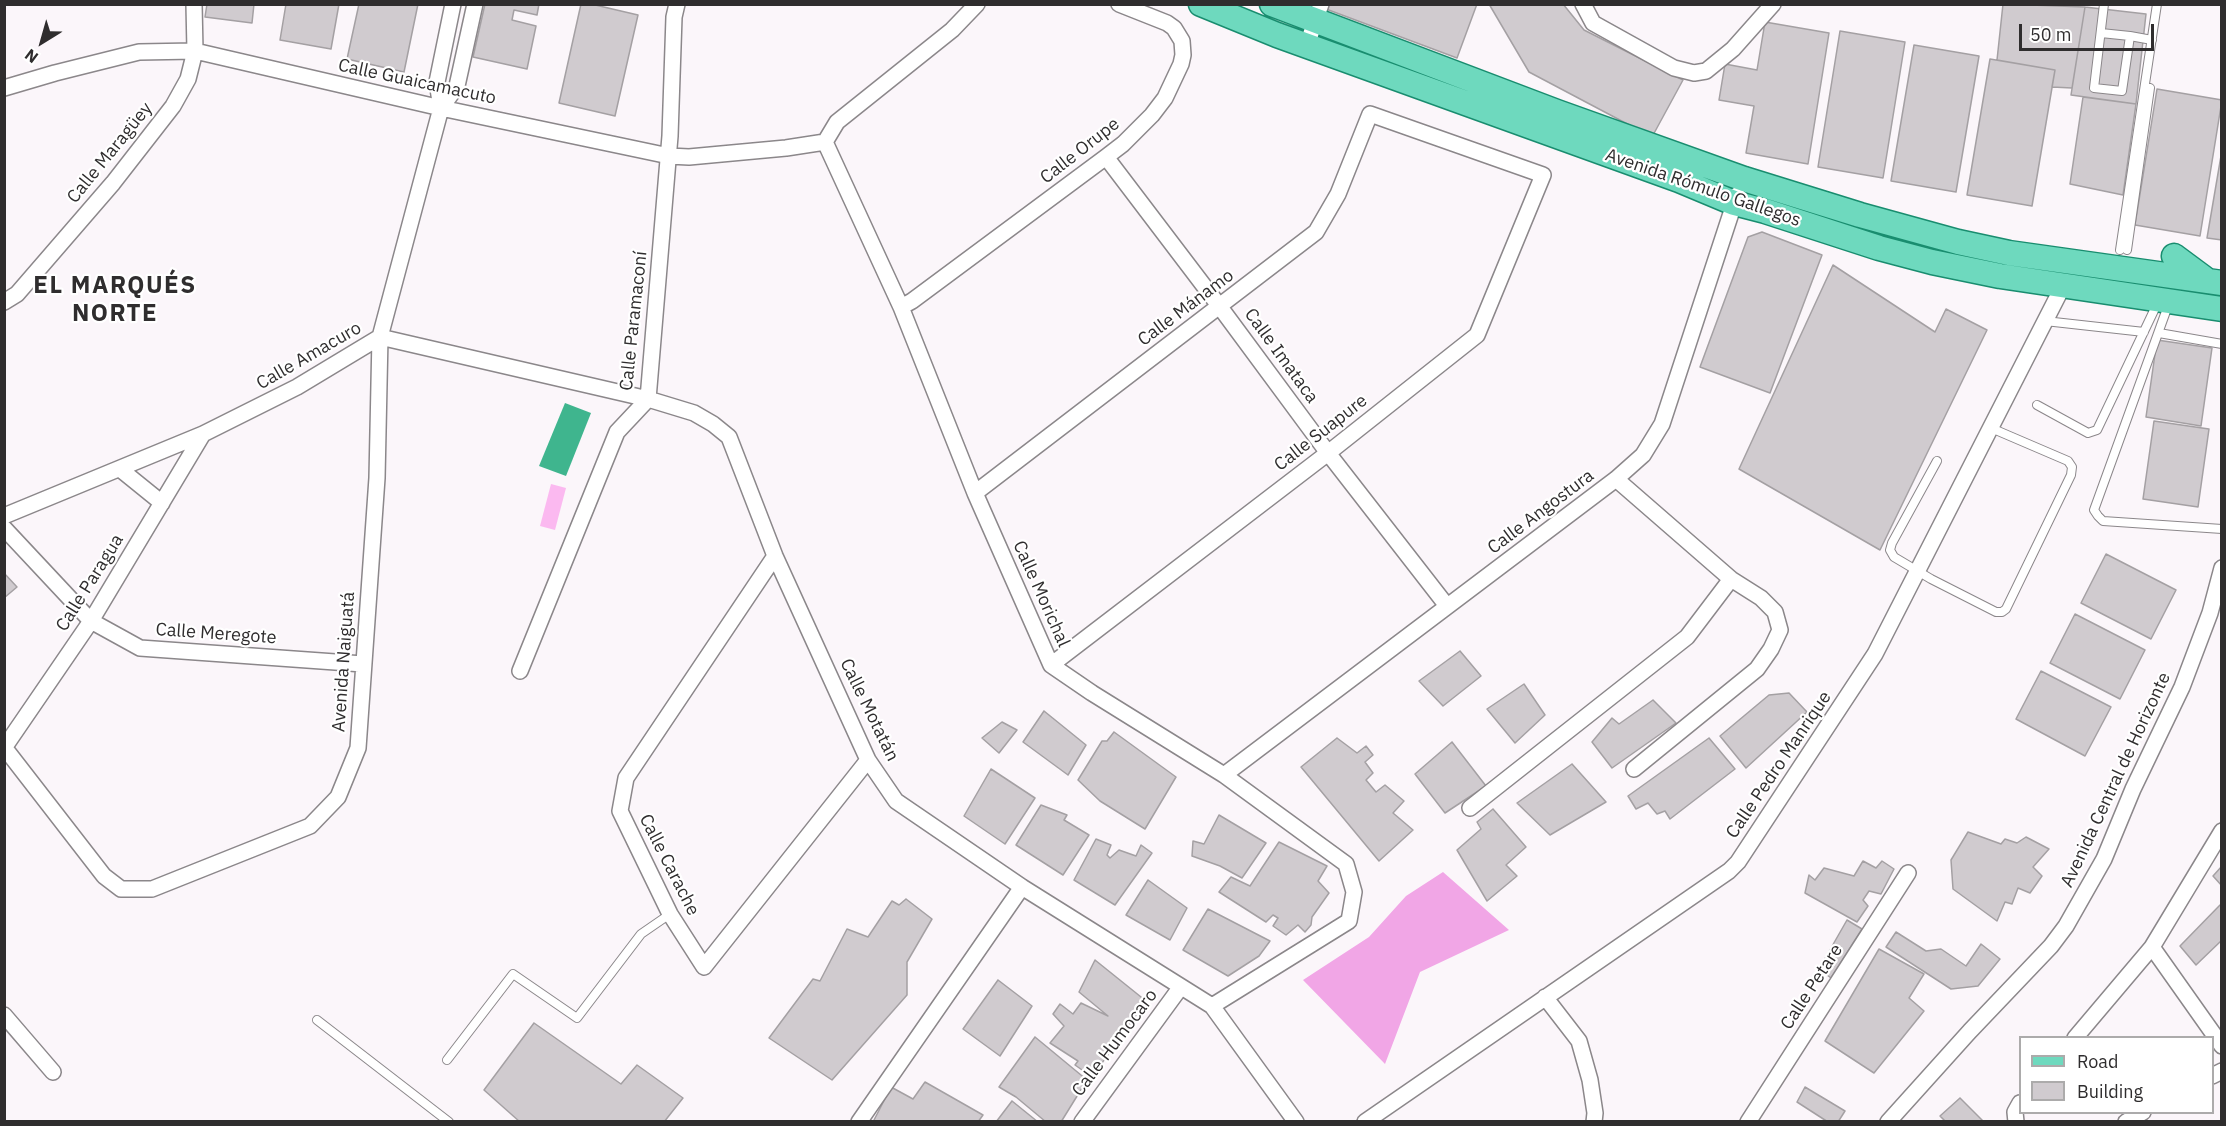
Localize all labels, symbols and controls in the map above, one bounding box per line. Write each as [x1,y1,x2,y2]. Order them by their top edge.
north arrow [12,12,72,72]
scale bar [2022,12,2157,50]
text: 50 m [2030,23,2072,46]
text: N [21,45,42,68]
street label: Calle Guaicamacuto [336,55,498,109]
street label: Calle Maragüey [63,98,157,208]
street label: Calle Orupe [1036,113,1124,189]
street label: Avenida Rómulo Gallegos [1602,144,1804,232]
street label: Calle Paramaconí [616,250,652,392]
street label: Calle Mánamo [1134,265,1238,351]
district label: EL MARQUÉS NORTE [33,272,197,328]
street label: Calle Imataca [1239,304,1323,408]
street label: Calle Amacuro [253,317,365,395]
street label: Calle Suapure [1270,390,1372,476]
street label: Calle Angostura [1484,465,1598,559]
street label: Calle Paragua [52,530,128,636]
street label: Calle Morichal [1008,537,1074,651]
street label: Avenida Naiguatá [328,591,360,733]
street label: Calle Meregote [155,619,277,649]
street label: Calle Motatán [835,655,903,765]
street label: Avenida Central de Horizonte [2057,669,2175,891]
street label: Calle Pedro Manrique [1722,687,1836,843]
street label: Calle Carache [634,811,704,919]
street label: Calle Petare [1776,940,1848,1034]
street label: Calle Humocaro [1068,985,1162,1101]
legend [2019,1036,2214,1114]
text: Road [2077,1050,2118,1073]
text: Building [2077,1080,2143,1103]

